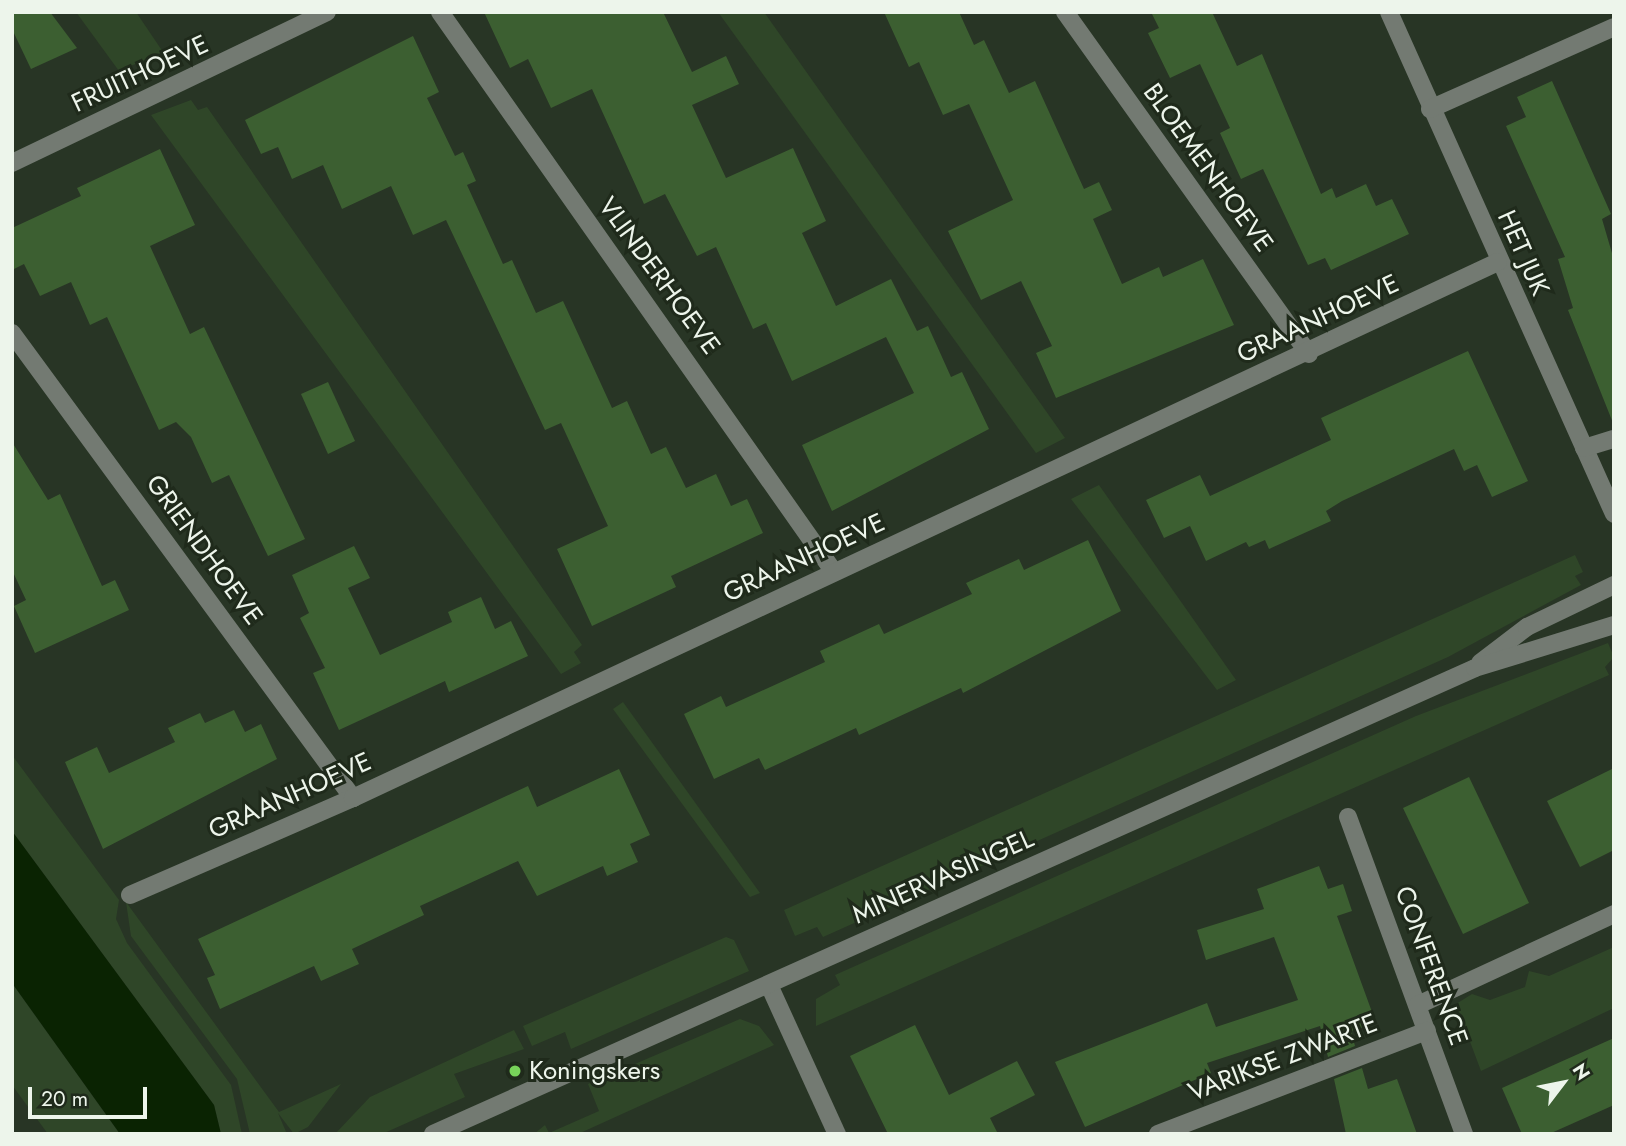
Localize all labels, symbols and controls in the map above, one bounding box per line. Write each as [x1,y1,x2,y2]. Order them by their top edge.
street label: FRUITHOEVE [67,29,213,119]
street label: BLOEMENHOEVE [1136,78,1280,258]
street label: VLINDERHOEVE [591,191,727,361]
street label: HET JUK [1490,206,1556,300]
street label: GRAANHOEVE [1232,268,1404,370]
street label: GRIENDHOEVE [139,469,269,631]
street label: GRAANHOEVE [718,507,890,609]
street label: GRAANHOEVE [204,746,376,846]
street label: MINERVASINGEL [848,823,1038,931]
street label: CONFERENCE [1388,882,1474,1050]
street label: VARIKSE ZWARTE [1184,1008,1382,1108]
north arrow [1528,1048,1598,1118]
place label: Koningskers [529,1055,660,1087]
text: N [1566,1058,1597,1085]
marker: Koningskers [507,1063,523,1079]
scale bar [32,1072,150,1116]
text: 20 m [41,1084,88,1114]

